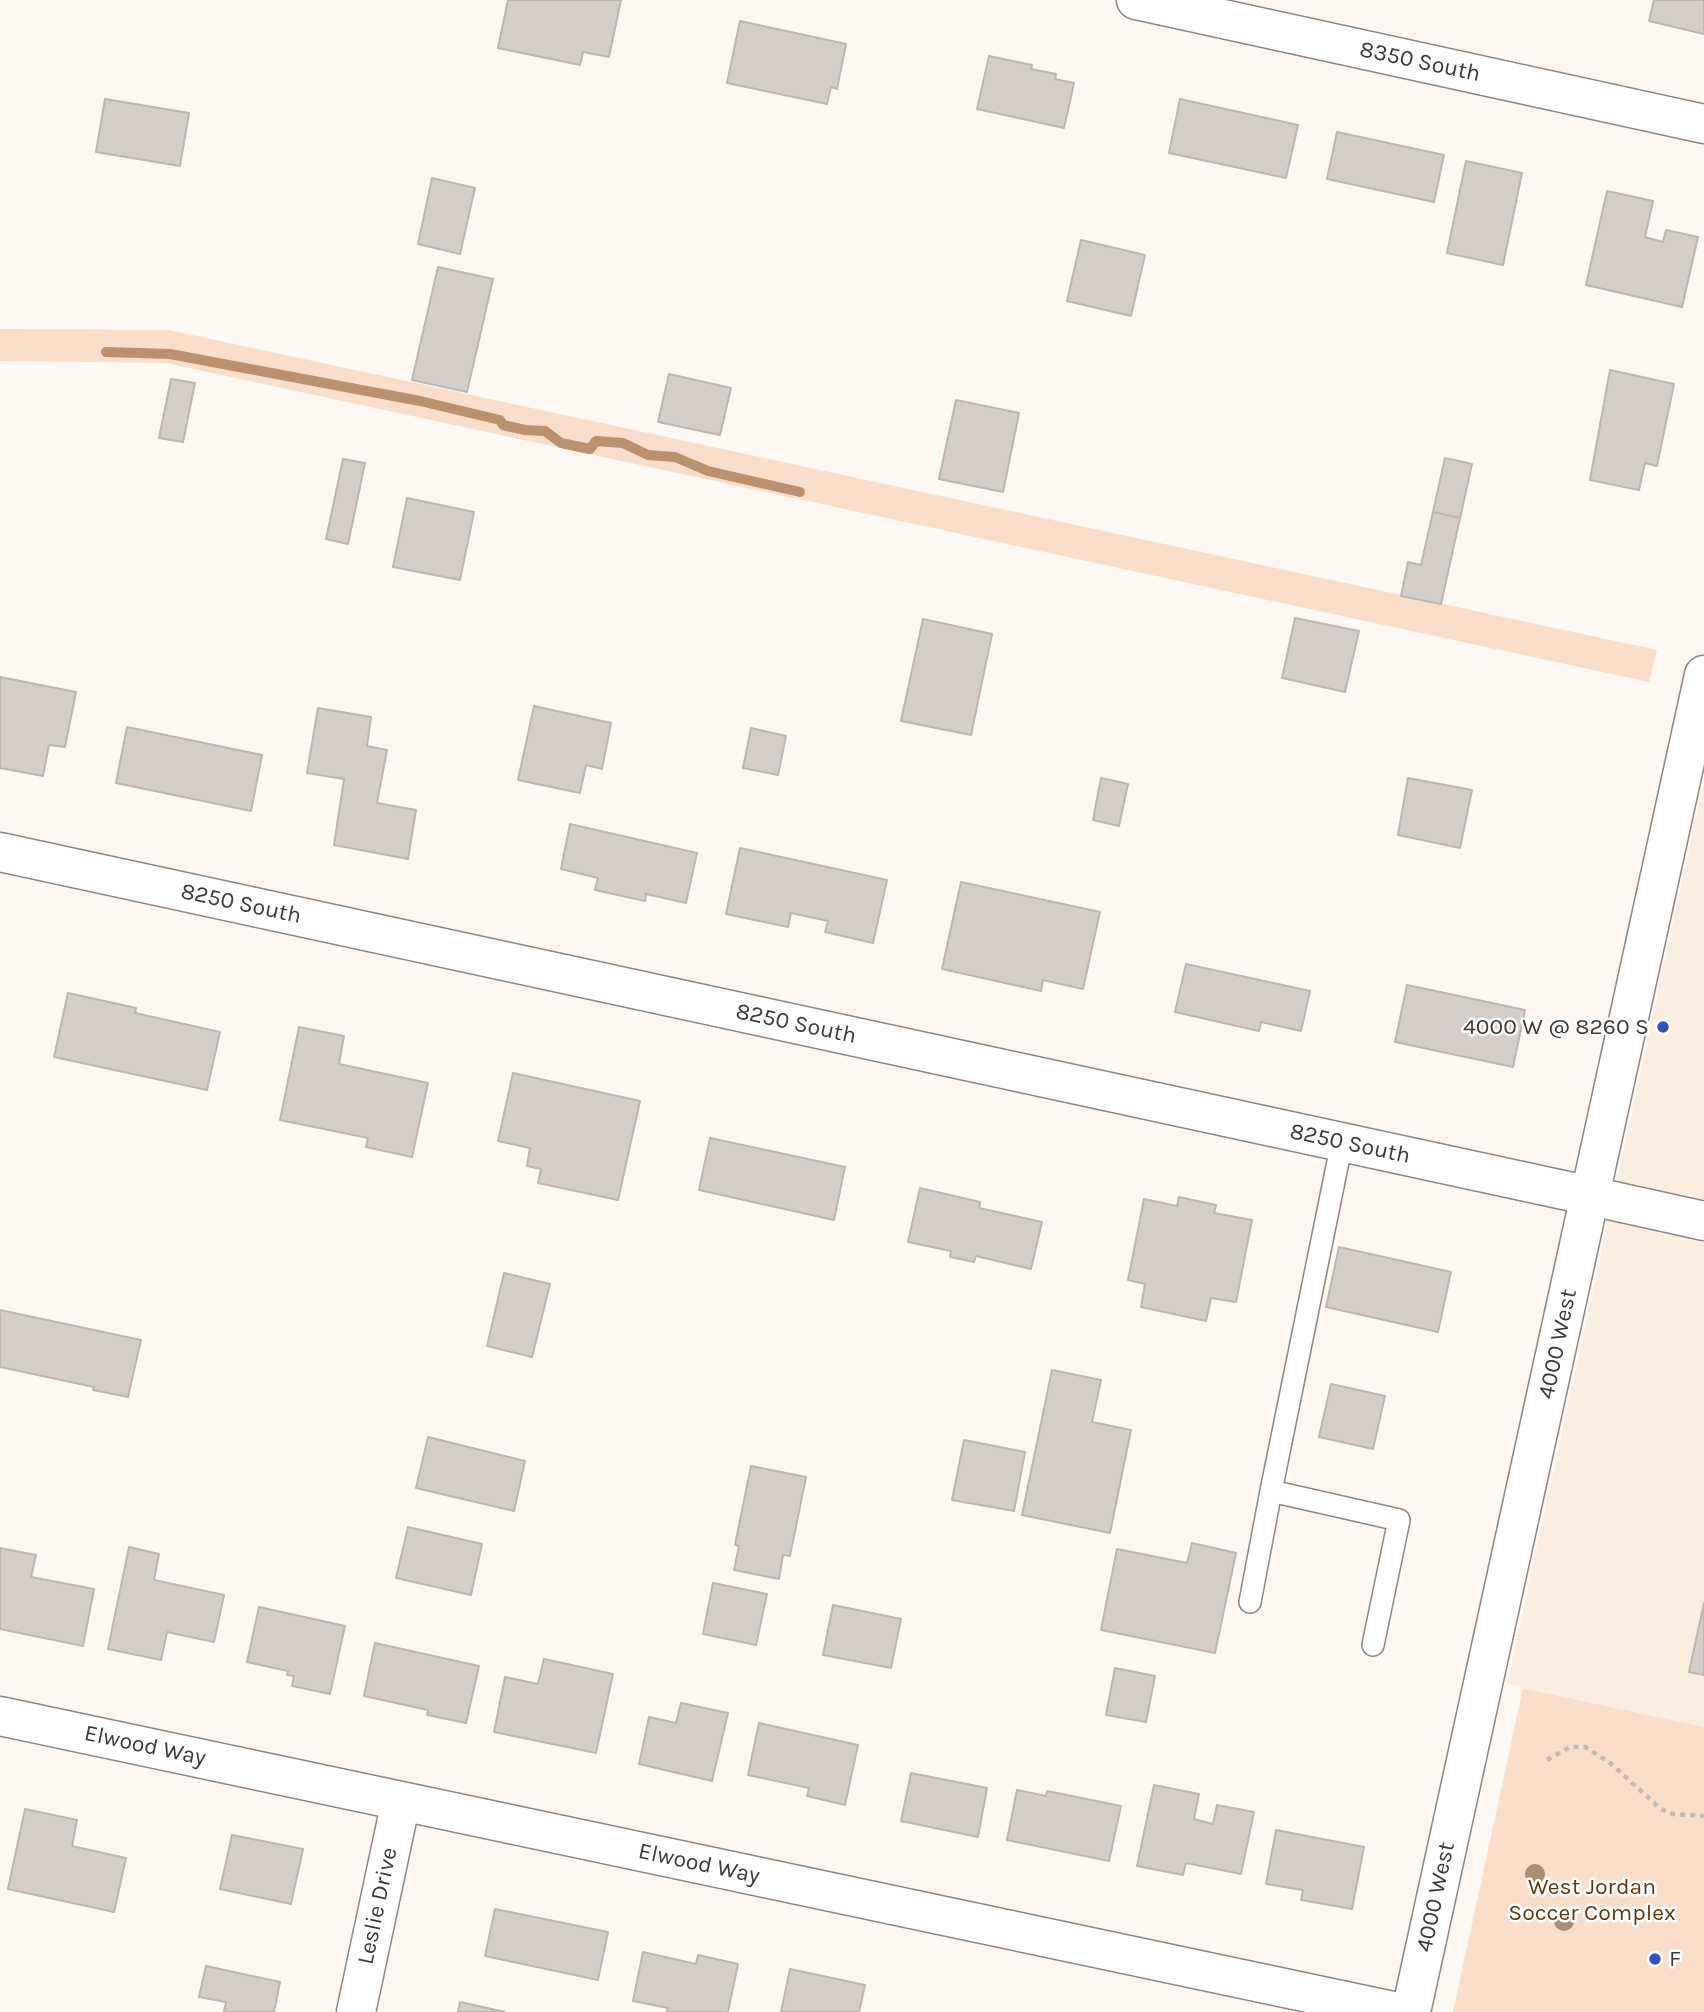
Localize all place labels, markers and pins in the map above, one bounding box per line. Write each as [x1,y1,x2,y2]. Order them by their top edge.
place label: 4000 W @ 8260 S [1463,1013,1649,1041]
marker: 4000 W @ 8260 S [1655,1019,1671,1035]
place label: F [1669,1945,1681,1973]
marker: F [1647,1951,1663,1967]

